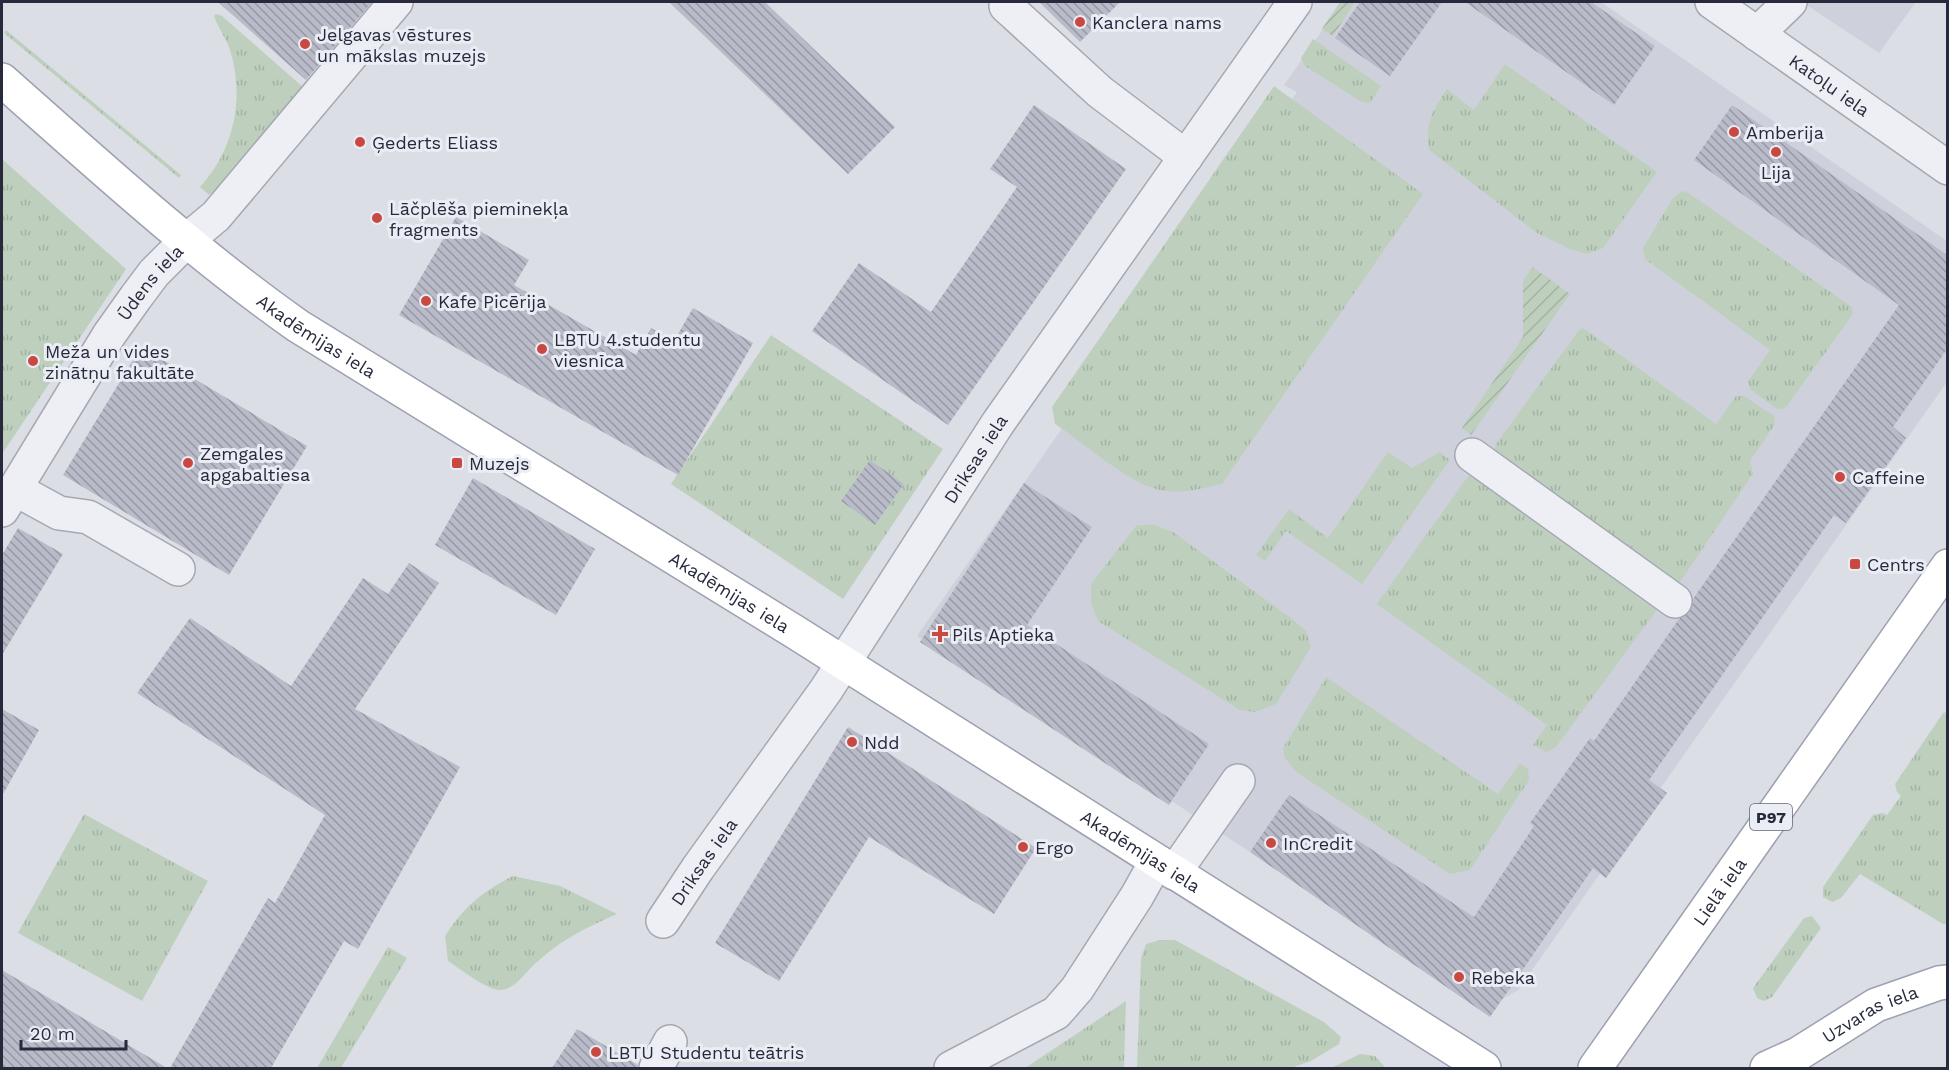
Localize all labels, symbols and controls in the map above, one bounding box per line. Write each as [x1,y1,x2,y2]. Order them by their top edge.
place label: Kanclera nams [1092,12,1222,33]
marker: Kanclera nams [1073,15,1087,29]
place label: Jelgavas vēstures un mākslas muzejs [317,24,486,66]
marker: Jelgavas vēstures un mākslas muzejs [298,37,312,51]
street label: Katoļu iela [1786,49,1874,120]
place label: Amberija [1746,122,1824,143]
marker: Amberija [1727,125,1741,139]
place label: Ģederts Eliass [372,132,498,153]
marker: Ģederts Eliass [353,135,367,149]
marker: Lija [1769,145,1783,159]
place label: Lija [1761,162,1791,183]
place label: Lāčplēša pieminekļa fragments [389,198,568,240]
marker: Lāčplēša pieminekļa fragments [370,211,384,225]
street label: Ūdens iela [113,240,187,324]
street label: Akadēmijas iela [253,289,380,382]
place label: Kafe Picērija [438,291,546,312]
marker: Kafe Picērija [419,294,433,308]
place label: LBTU 4.studentu viesnīca [554,329,701,371]
place label: Meža un vides zinātņu fakultāte [45,341,194,383]
marker: LBTU 4.studentu viesnīca [535,342,549,356]
marker: Meža un vides zinātņu fakultāte [26,354,40,368]
street label: Driksas iela [939,410,1011,507]
place label: Zemgales apgabaltiesa [200,443,310,485]
place label: Muzejs [469,453,529,474]
marker: Zemgales apgabaltiesa [181,456,195,470]
marker: Muzejs [450,456,464,470]
place label: Caffeine [1852,467,1925,488]
marker: Caffeine [1833,470,1847,484]
street label: Akadēmijas iela [666,547,794,637]
place label: Centrs [1867,554,1925,575]
marker: Centrs [1848,557,1862,571]
place label: Pils Aptieka [952,624,1054,645]
marker: Pils Aptieka [933,627,947,641]
place label: Ndd [864,732,900,753]
marker: Ndd [845,735,859,749]
road number: P97 [1750,804,1792,830]
street label: Akadēmijas iela [1077,805,1204,896]
street label: Driksas iela [666,814,741,909]
place label: InCredit [1283,833,1353,854]
marker: InCredit [1264,836,1278,850]
place label: Ergo [1035,837,1074,858]
marker: Ergo [1016,840,1030,854]
street label: Lielā iela [1688,853,1750,929]
place label: Rebeka [1471,967,1535,988]
marker: Rebeka [1452,970,1466,984]
street label: Uzvaras iela [1818,981,1921,1047]
scale bar [21,1013,126,1051]
text: 20 m [30,1023,75,1044]
place label: LBTU Studentu teātris [608,1042,804,1063]
marker: LBTU Studentu teātris [589,1045,603,1059]

